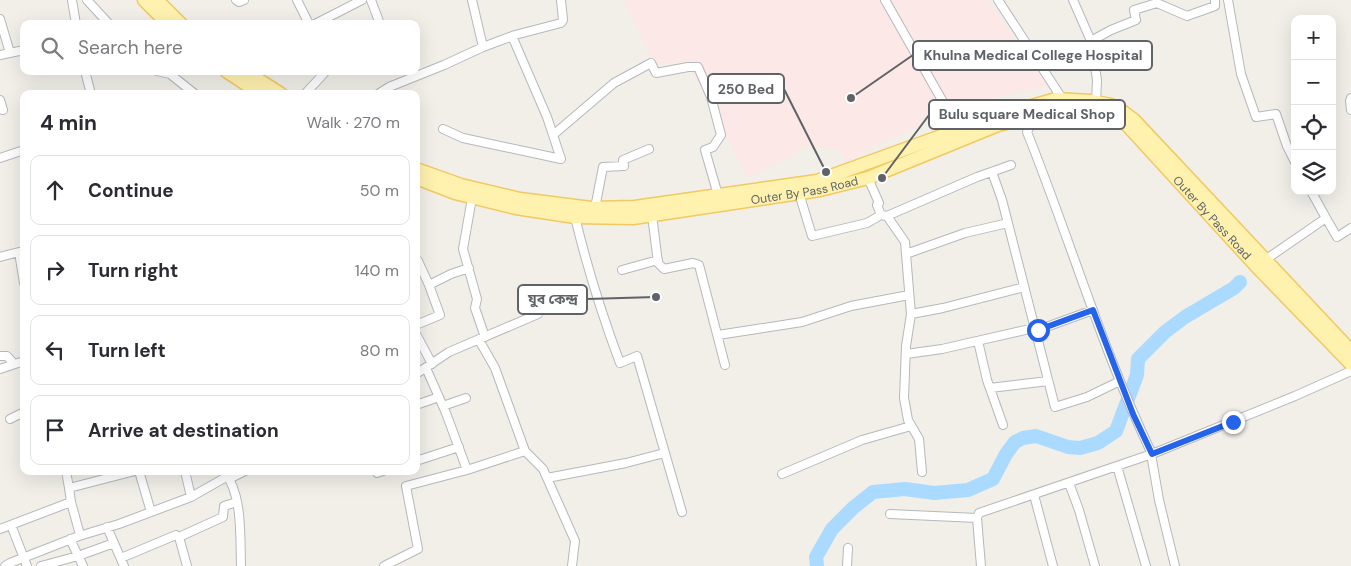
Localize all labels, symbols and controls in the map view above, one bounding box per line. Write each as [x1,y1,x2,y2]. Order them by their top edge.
map controls [1291,15,1336,195]
button: + [1291,15,1336,60]
search box [20,20,420,75]
icon: search [38,34,66,62]
text: Search here [78,35,183,60]
callout: Khulna Medical College Hospital [913,41,1152,70]
text: Khulna Medical College Hospital [923,46,1143,64]
button: − [1291,60,1336,105]
callout: 250 Bed [708,74,784,103]
text: 250 Bed [718,80,774,98]
callout: Bulu square Medical Shop [929,100,1125,129]
text: Bulu square Medical Shop [939,105,1115,123]
button: locate [1291,105,1336,150]
text: 4 min [40,109,97,137]
text: Walk · 270 m [307,112,400,133]
button: layers [1291,150,1336,195]
street label: Outer By Pass Road [1169,172,1255,263]
street label: Outer By Pass Road [750,173,860,208]
icon: ahead [41,176,69,204]
text: Continue [88,178,174,203]
text: 50 m [360,180,399,201]
icon: right [41,256,69,284]
text: Turn right [88,258,178,283]
text: 140 m [355,260,399,281]
callout: যুব কেন্দ্র [518,285,587,314]
text: যুব কেন্দ্র [527,290,579,308]
route start [1027,319,1050,342]
icon: left [41,336,69,364]
text: Turn left [88,338,166,363]
text: 80 m [360,340,399,361]
route end [1222,411,1245,434]
icon: arrive [41,416,69,444]
text: Arrive at destination [88,418,279,443]

